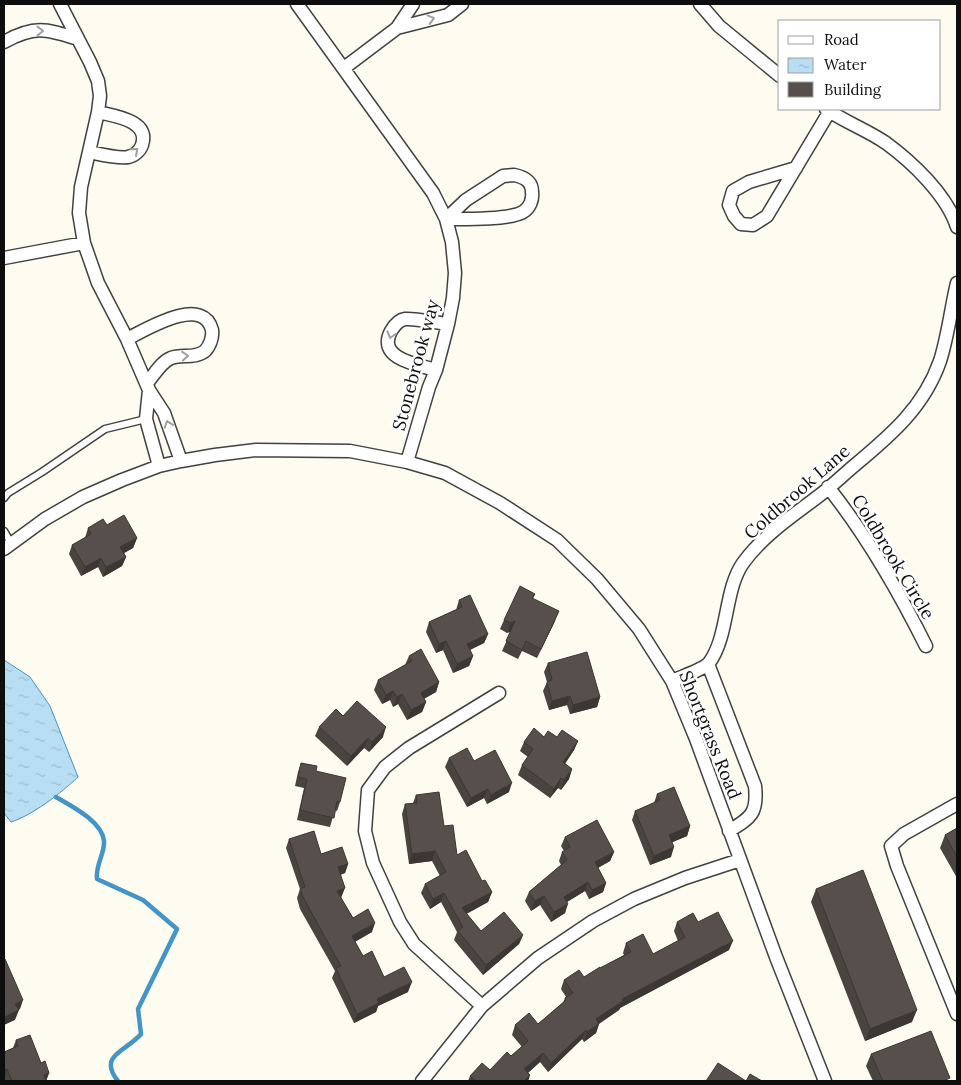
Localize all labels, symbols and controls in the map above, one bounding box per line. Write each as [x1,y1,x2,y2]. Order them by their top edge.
one-way arrow [427,14,436,25]
legend [778,20,941,110]
one-way arrow [36,26,44,36]
text: Road [824,30,859,49]
text: Water [824,55,867,74]
text: Building [824,80,882,99]
one-way arrow [130,148,139,157]
street label: Stonebrook way [387,296,444,433]
one-way arrow [386,330,396,339]
one-way arrow [181,351,189,362]
one-way arrow [164,420,174,428]
street label: Coldbrook Lane [739,439,855,544]
street label: Coldbrook Circle [847,490,940,624]
street label: Shortgrass Road [674,667,747,803]

